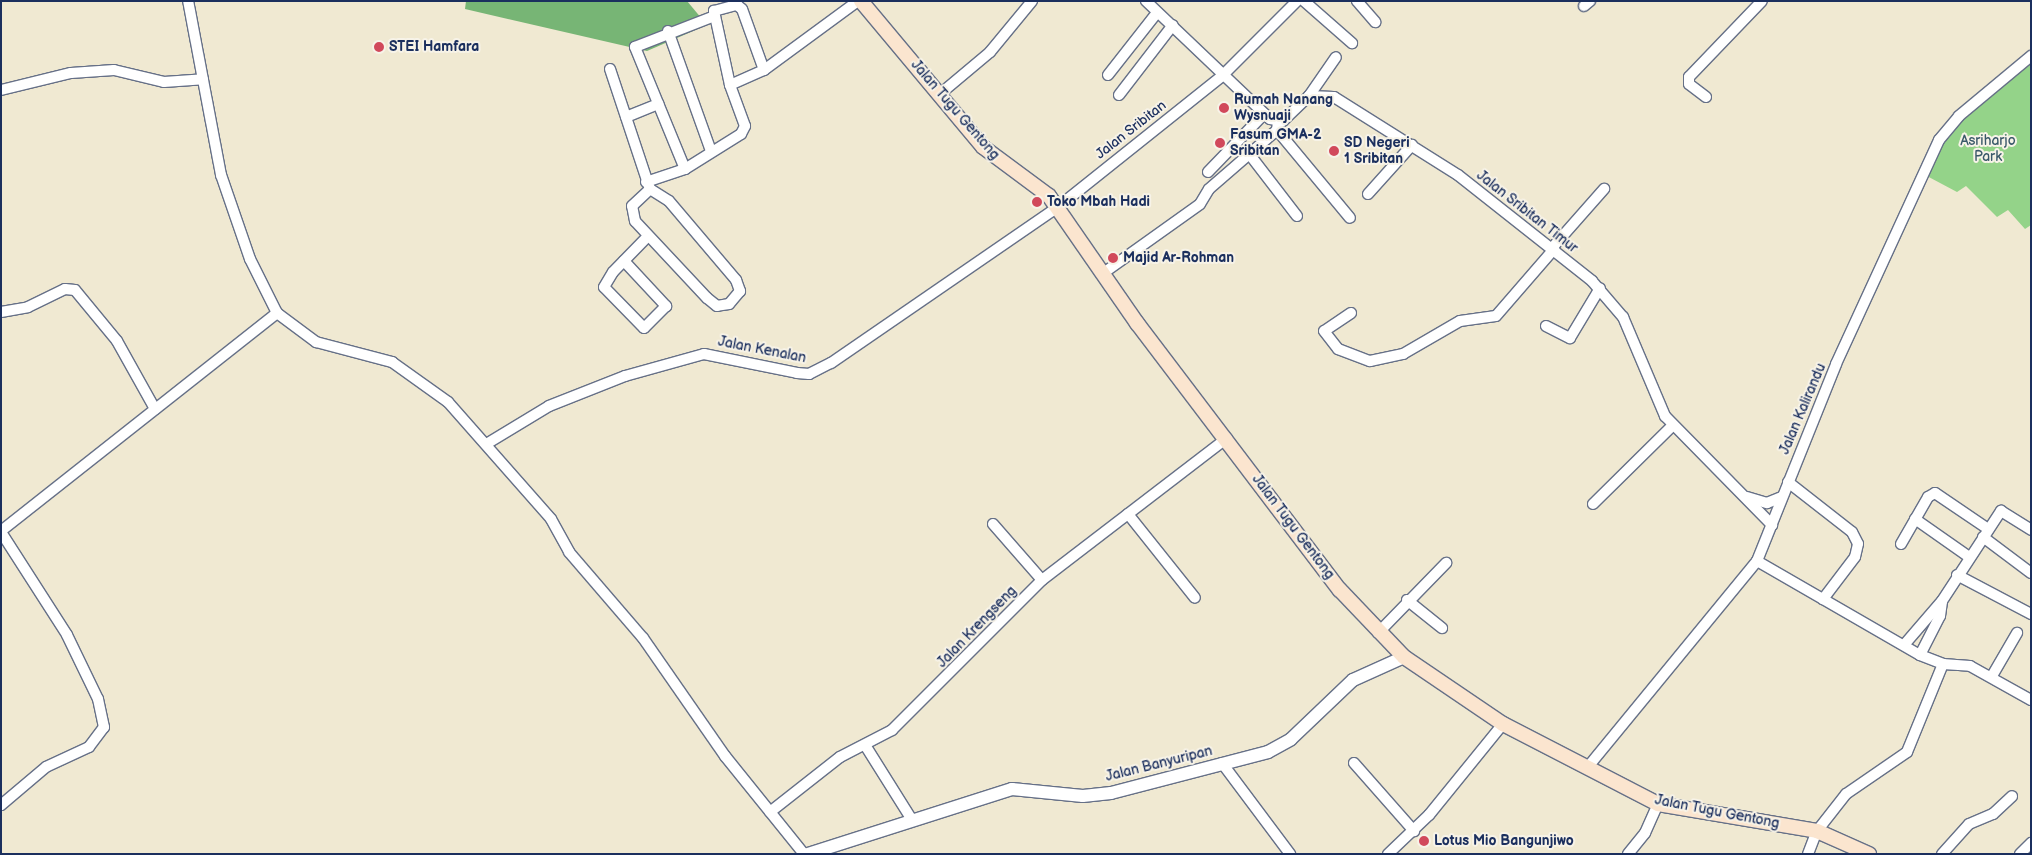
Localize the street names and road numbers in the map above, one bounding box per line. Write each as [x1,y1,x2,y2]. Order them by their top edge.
street label: Jalan Tugu Gentong [907,57,1003,163]
street label: Jalan Sribitan [1092,97,1170,163]
street label: Jalan Sribitan Timur [1473,167,1581,257]
street label: Jalan Kenalan [717,333,807,367]
street label: Jalan Kalirandu [1776,361,1830,457]
street label: Jalan Tugu Gentong [1248,471,1338,583]
street label: Jalan Krengseng [934,583,1020,671]
street label: Jalan Banyuripan [1104,743,1214,785]
street label: Jalan Tugu Gentong [1653,792,1781,832]

